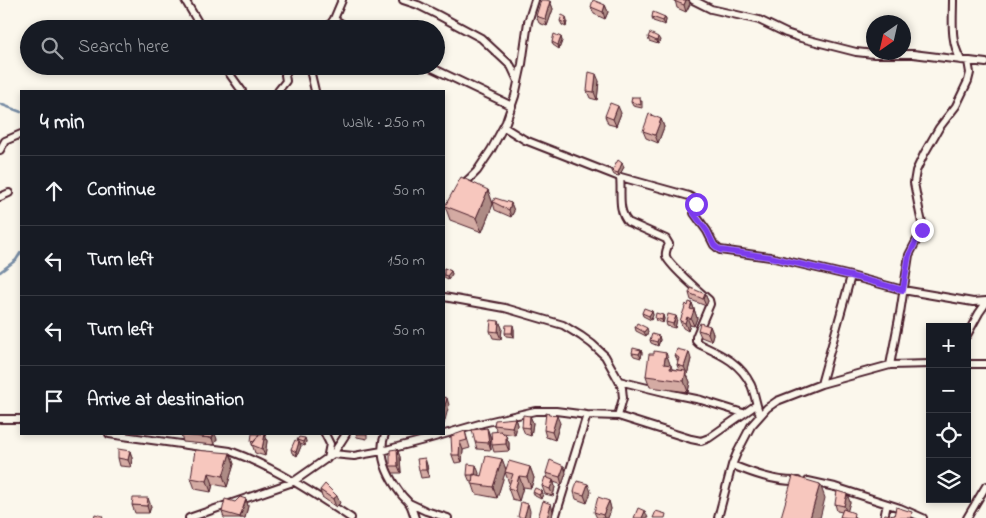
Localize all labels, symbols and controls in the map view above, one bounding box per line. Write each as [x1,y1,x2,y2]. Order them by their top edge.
north arrow [866,15,911,60]
search box [20,20,445,75]
icon: search [38,34,66,62]
text: Search here [78,34,169,61]
text: 4 min [40,108,84,138]
text: Walk · 250 m [342,111,425,135]
icon: ahead [40,177,68,205]
text: Continue [87,177,155,204]
text: 50 m [393,179,425,203]
route start [685,193,708,216]
route end [911,219,934,242]
icon: left [40,247,68,275]
text: Turn left [87,247,154,274]
text: 150 m [387,249,425,273]
icon: left [40,317,68,345]
text: Turn left [87,317,154,344]
text: 50 m [393,319,425,343]
map controls [926,323,971,503]
button: + [926,323,971,368]
button: − [926,368,971,413]
icon: arrive [40,387,68,415]
text: Arrive at destination [87,387,244,414]
button: locate [926,413,971,458]
button: layers [926,458,971,503]

